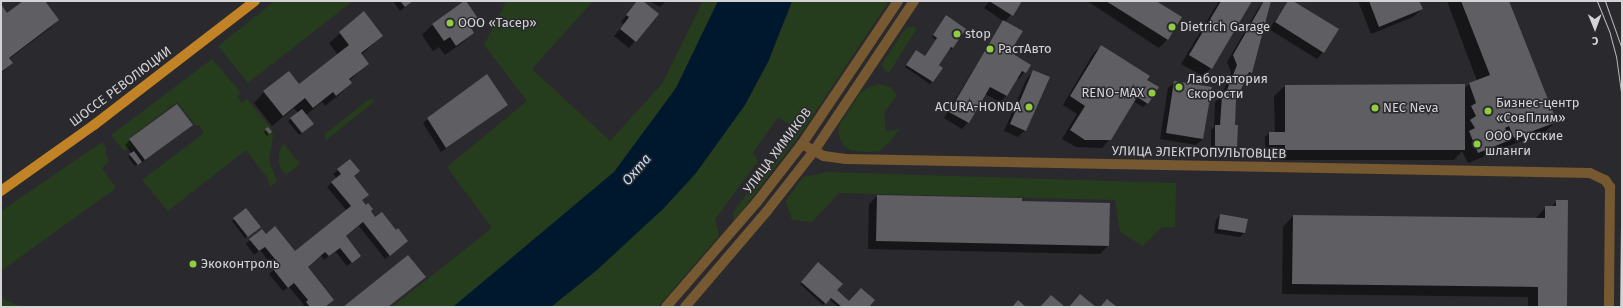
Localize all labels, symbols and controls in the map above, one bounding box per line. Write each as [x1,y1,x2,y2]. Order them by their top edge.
north arrow [1575,8,1615,48]
place label: ООО «Тасер» [458,15,537,31]
marker: ООО «Тасер» [445,18,455,28]
place label: Dietrich Garage [1180,19,1270,35]
marker: Dietrich Garage [1167,22,1177,32]
place label: stop [965,26,991,42]
marker: stop [952,29,962,39]
text: С [1592,34,1599,47]
place label: РастАвто [998,41,1052,57]
street label: ШОССЕ РЕВОЛЮЦИИ [67,44,175,130]
marker: РастАвто [985,44,995,54]
place label: Лаборатория Скорости [1187,72,1268,103]
marker: Лаборатория Скорости [1174,82,1184,92]
place label: RENO-MAX [1081,85,1144,101]
marker: RENO-MAX [1147,88,1157,98]
place label: Бизнес-центр «СовПлим» [1496,96,1579,127]
place label: ACURA-HONDA [935,99,1021,115]
place label: NEC Neva [1383,100,1439,116]
marker: ACURA-HONDA [1024,102,1034,112]
marker: NEC Neva [1370,103,1380,113]
street label: УЛИЦА ХИМИКОВ [741,105,815,197]
marker: Бизнес-центр «СовПлим» [1483,106,1493,116]
place label: ООО Русские шланги [1485,129,1563,160]
marker: ООО Русские шланги [1472,139,1482,149]
street label: УЛИЦА ЭЛЕКТРОПУЛЬТОВЦЕВ [1112,144,1286,162]
water label: Охта [619,151,655,189]
place label: Экоконтроль [201,256,279,272]
marker: Экоконтроль [188,259,198,269]

